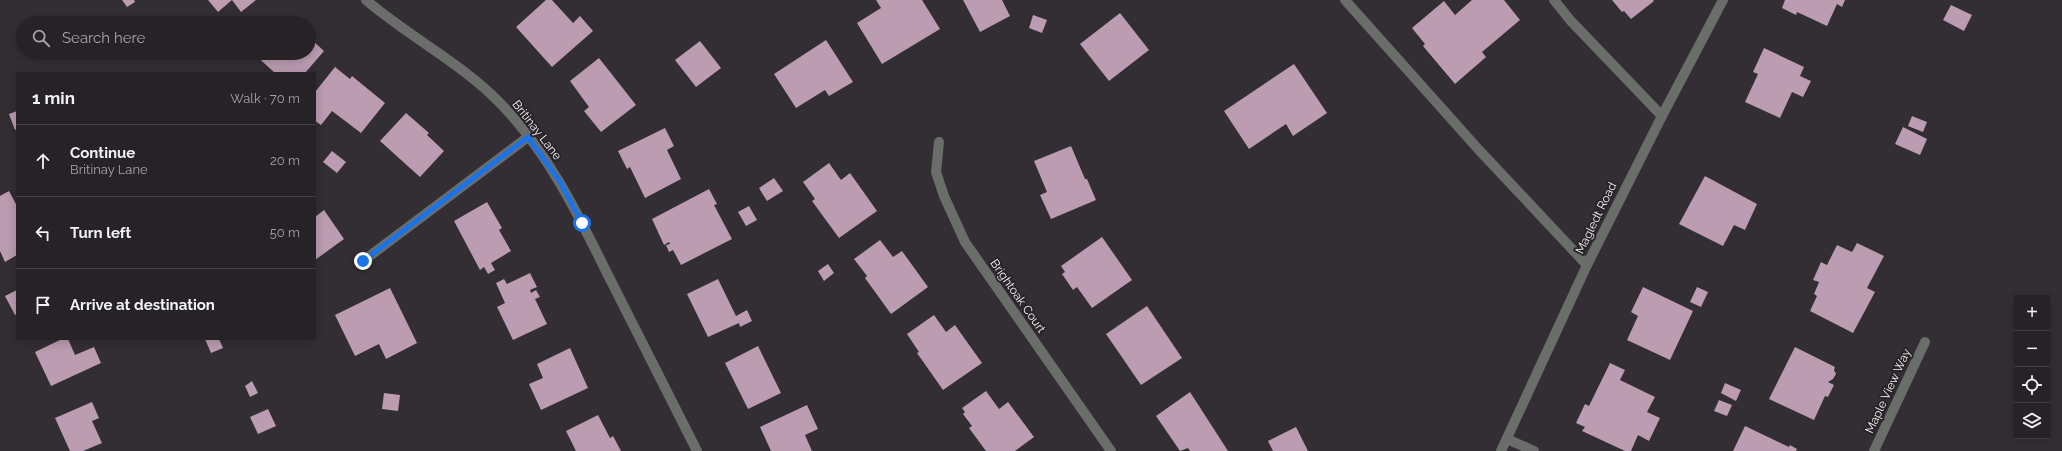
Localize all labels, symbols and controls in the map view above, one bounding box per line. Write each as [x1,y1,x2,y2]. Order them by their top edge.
search box [16,16,316,60]
icon: search [30,27,52,49]
text: Search here [62,29,145,47]
text: 1 min [32,88,75,108]
text: Walk · 70 m [230,91,300,106]
street label: Britinay Lane [509,97,565,163]
text: Continue [70,144,135,162]
icon: ahead [32,150,54,172]
text: 20 m [270,153,300,168]
text: Britinay Lane [70,162,148,177]
street label: Magledt Road [1573,180,1619,256]
route start [573,214,591,232]
icon: left [32,222,54,244]
text: Turn left [70,224,131,242]
text: 50 m [270,225,300,240]
route end [354,252,372,270]
street label: Brightoak Court [987,256,1049,336]
icon: arrive [32,294,54,316]
map controls [2014,295,2050,439]
button: + [2014,295,2050,331]
text: Arrive at destination [70,296,215,314]
button: − [2014,331,2050,367]
street label: Maple View Way [1862,346,1914,436]
button: locate [2014,367,2050,403]
button: layers [2014,403,2050,439]

